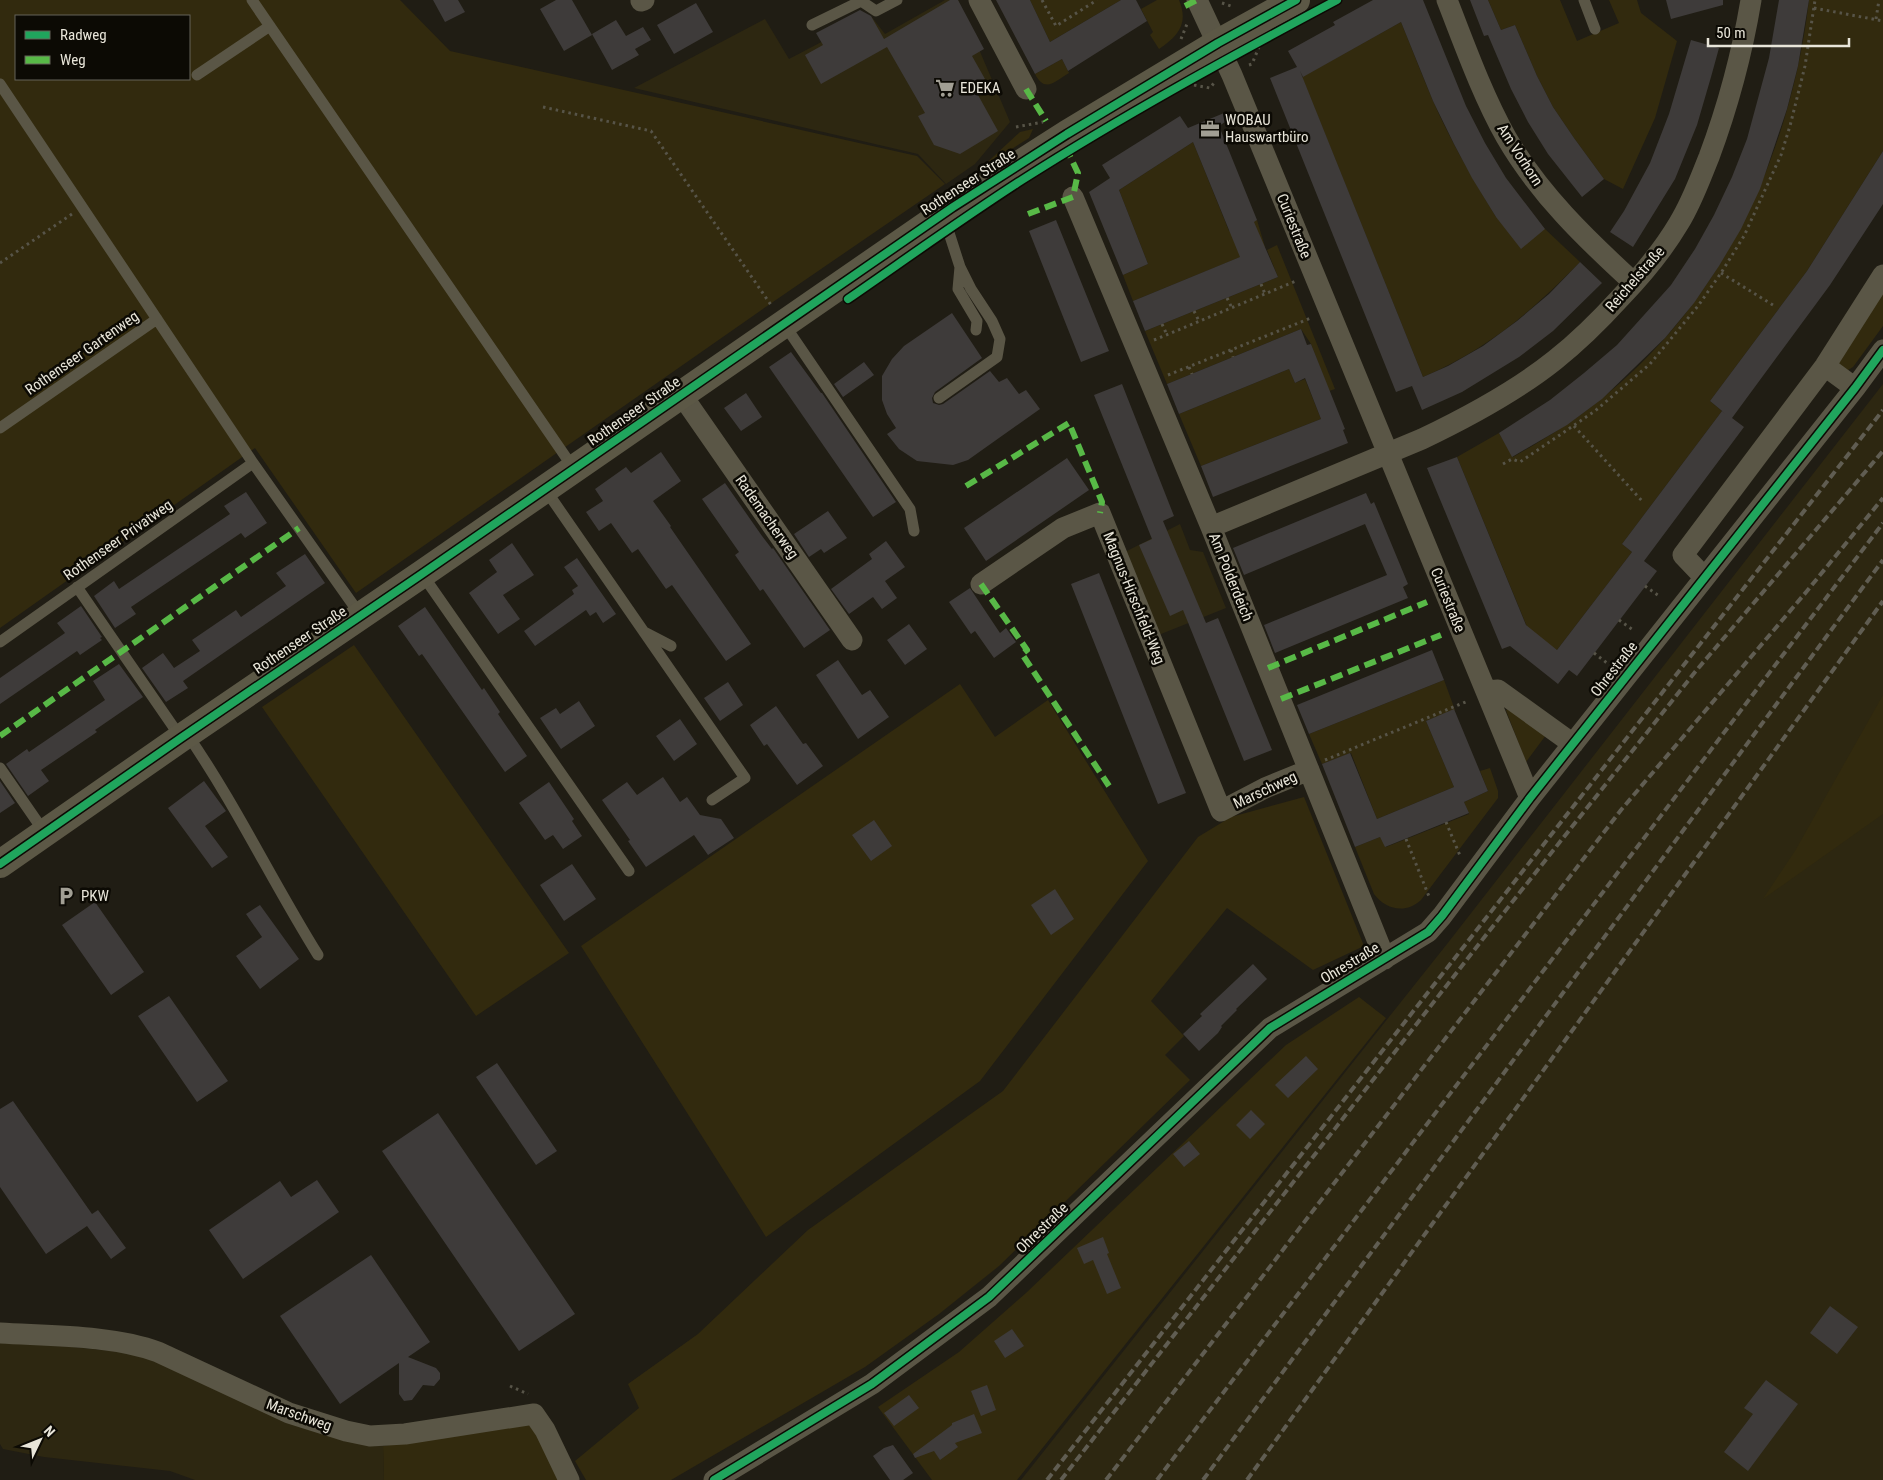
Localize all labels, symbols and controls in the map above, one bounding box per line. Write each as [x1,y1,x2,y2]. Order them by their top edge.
legend [15,15,190,80]
scale bar [1708,15,1849,47]
text: 50 m [1716,24,1746,42]
text: Radweg [60,26,107,44]
text: Weg [60,51,86,69]
supermarket icon: EDEKA [934,77,956,99]
place label: EDEKA [960,79,1001,97]
place label: WOBAU Hauswartbüro [1225,111,1309,146]
office icon: WOBAU Hauswartbüro [1199,118,1221,140]
street label: Am Vorhorn [1493,121,1547,189]
street label: Rothenseer Straße [917,145,1019,219]
street label: Curiestraße [1273,191,1315,261]
street label: Reichelstraße [1602,243,1668,315]
street label: Rothenseer Gartenweg [22,307,142,399]
street label: Rothenseer Straße [584,372,684,450]
street label: Rademacherweg [731,472,803,562]
street label: Rothenseer Privatweg [60,496,176,584]
street label: Magnus-Hirschfeld-Weg [1099,529,1169,667]
street label: Am Polderdeich [1205,530,1257,624]
street label: Curiestraße [1427,565,1469,635]
street label: Rothenseer Straße [250,602,350,678]
street label: Ohrestraße [1587,638,1641,700]
street label: Marschweg [1230,767,1300,813]
parking icon: PKW [55,885,77,907]
place label: PKW [81,887,109,905]
street label: Ohrestraße [1317,938,1383,988]
street label: Ohrestraße [1012,1199,1072,1257]
street label: Marschweg [264,1395,334,1435]
north arrow [15,1415,65,1465]
text: N [41,1423,58,1440]

